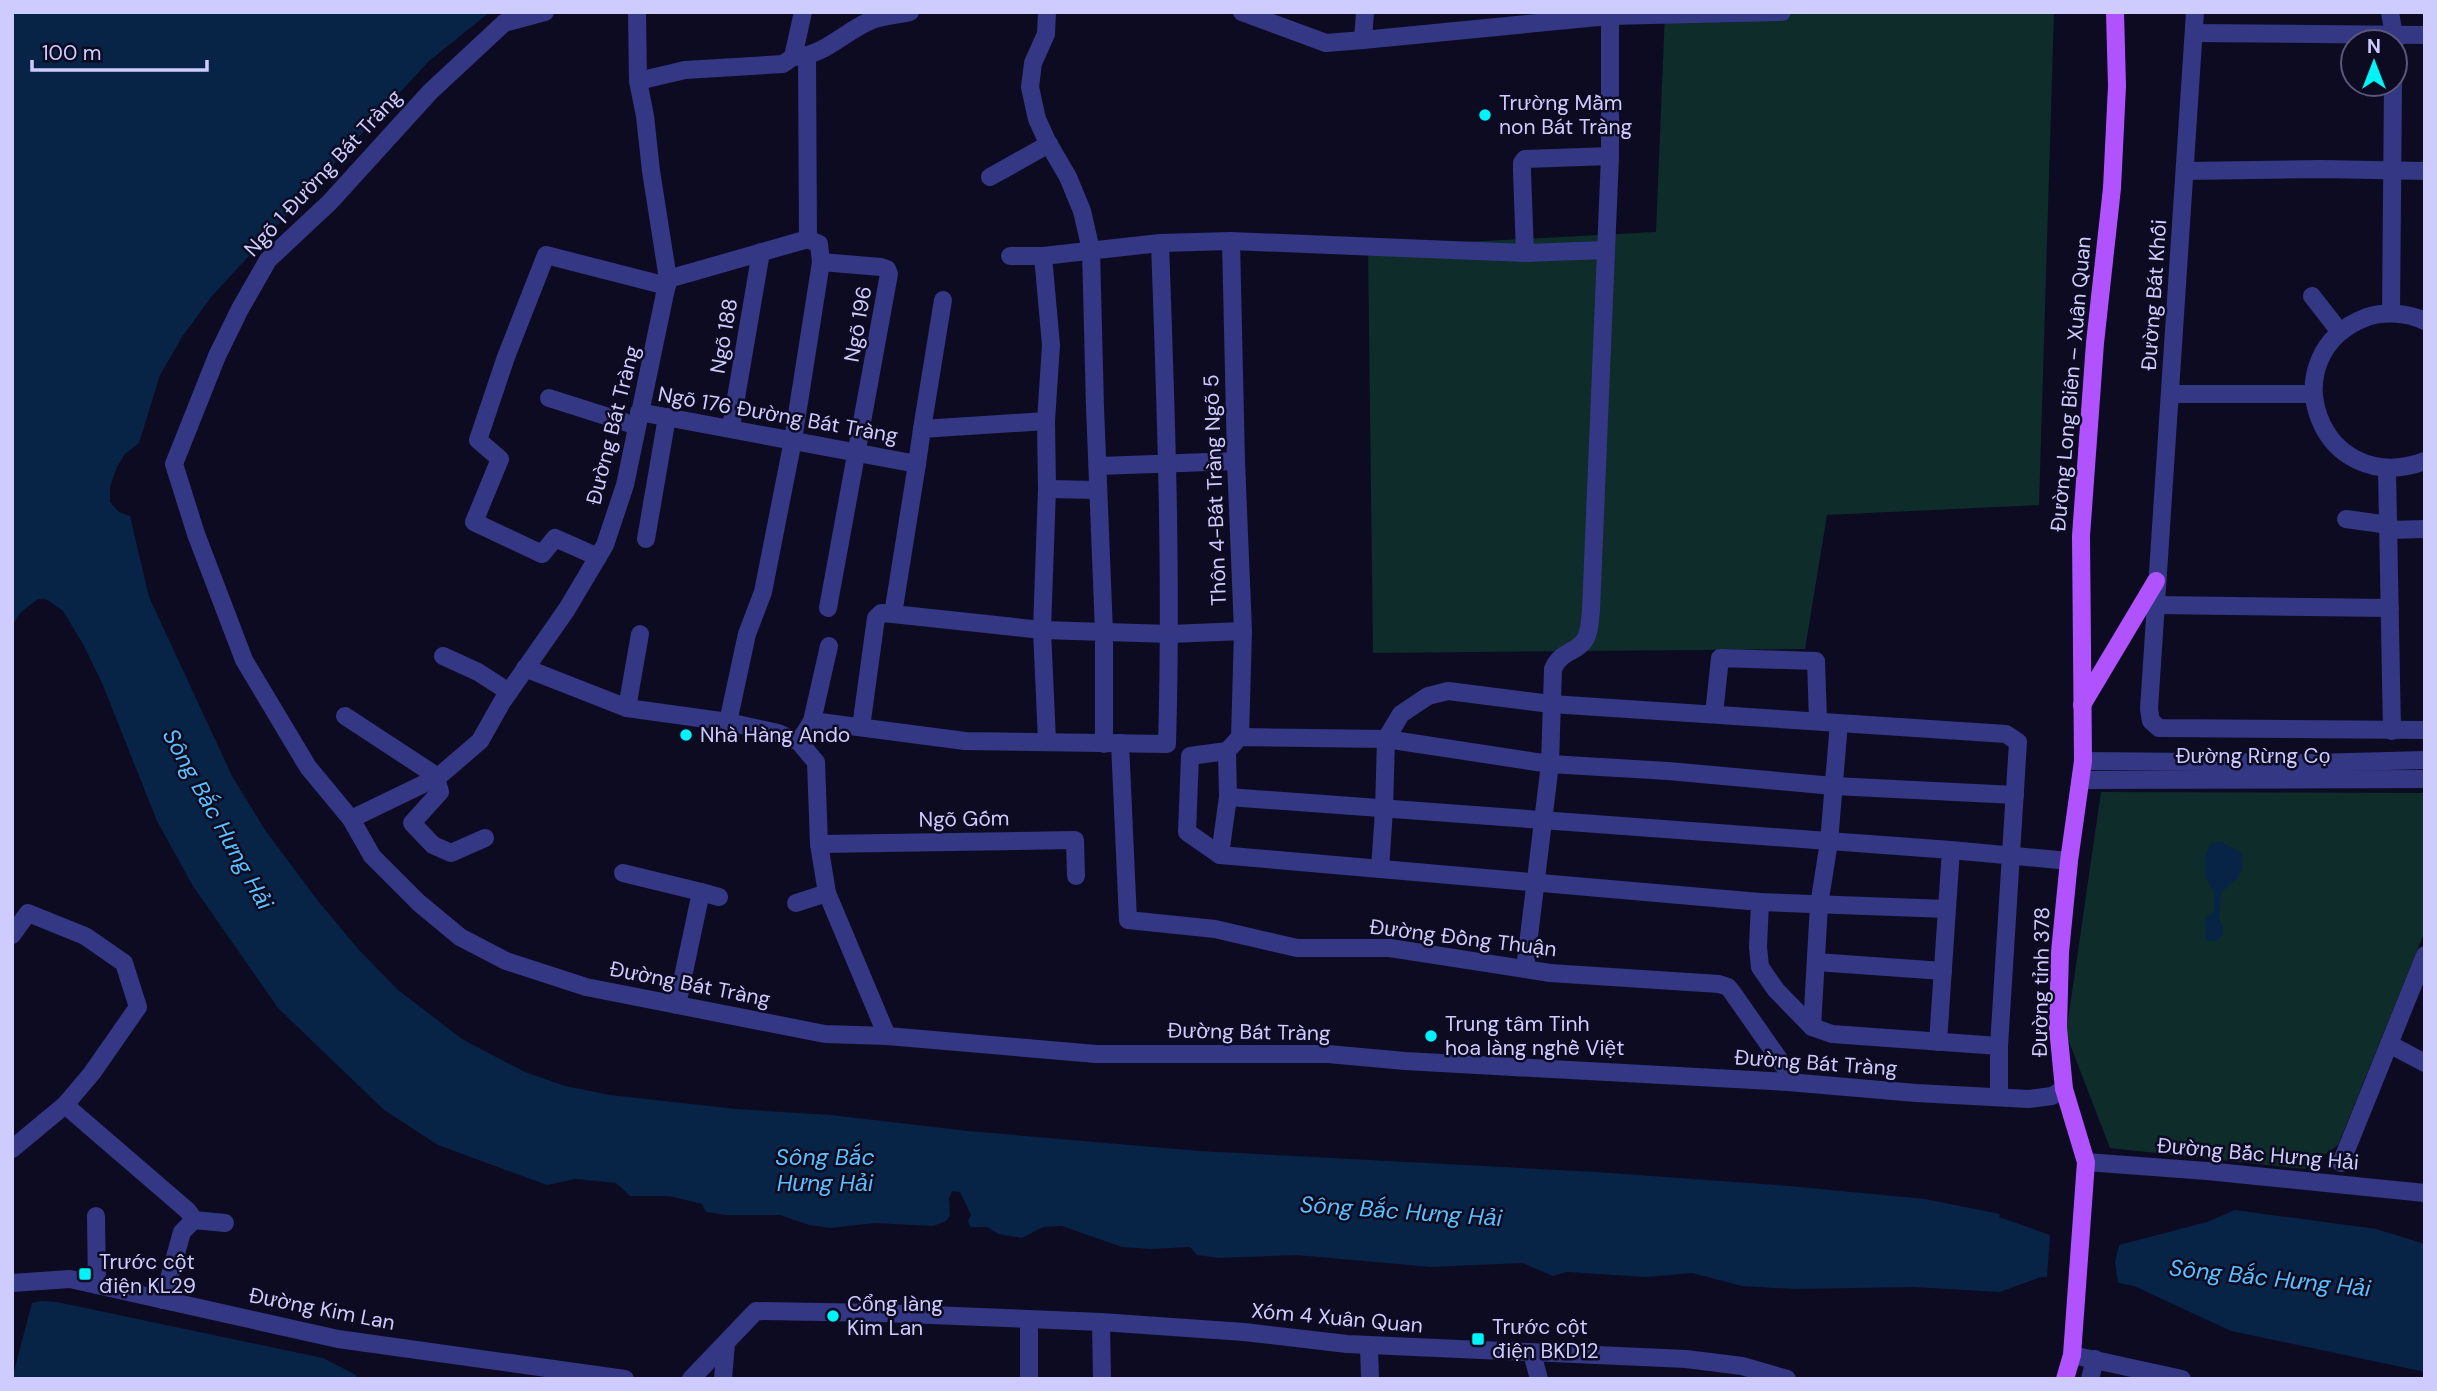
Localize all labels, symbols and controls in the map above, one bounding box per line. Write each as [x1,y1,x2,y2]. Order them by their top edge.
scale bar [32,28,206,72]
north arrow [2339,28,2409,98]
text: N [2367,34,2381,59]
text: 100 m [42,39,102,67]
street label: Ngõ 1 Đường Bát Tràng [238,83,408,263]
place label: Trường Mầm non Bát Tràng [1499,89,1633,141]
marker: Trường Mầm non Bát Tràng [1477,107,1493,123]
street label: Đường Bát Khối [2135,218,2173,372]
street label: Đường Long Biên – Xuân Quan [2044,235,2098,533]
street label: Ngõ 196 [838,284,878,364]
street label: Ngõ 188 [704,296,744,376]
street label: Đường Bát Tràng [580,342,646,508]
street label: Thôn 4-Bát Tràng Ngõ 5 [1197,374,1233,606]
street label: Ngõ 176 Đường Bát Tràng [656,380,900,450]
place label: Nhà Hàng Ando [700,721,850,749]
water label: Sông Bắc Hưng Hải [156,723,280,915]
marker: Nhà Hàng Ando [678,727,694,743]
street label: Đường Rừng Cọ [2176,742,2330,770]
street label: Ngõ Gốm [918,804,1010,834]
street label: Đường tỉnh 378 [2026,907,2056,1057]
street label: Đường Đồng Thuận [1368,913,1558,963]
street label: Đường Bát Tràng [607,955,773,1013]
place label: Trung tâm Tinh hoa làng nghề Việt [1445,1010,1624,1062]
street label: Đường Bát Tràng [1167,1017,1331,1047]
marker: Trung tâm Tinh hoa làng nghề Việt [1423,1028,1439,1044]
street label: Đường Bát Tràng [1734,1043,1899,1083]
street label: Đường Bắc Hưng Hải [2156,1131,2360,1177]
water label: Sông Bắc Hưng Hải [775,1142,875,1198]
water label: Sông Bắc Hưng Hải [1299,1189,1503,1233]
place label: Trước cột điện KL29 [99,1248,196,1300]
water label: Sông Bắc Hưng Hải [2168,1252,2373,1304]
marker: Trước cột điện KL29 [77,1266,93,1282]
street label: Đường Kim Lan [247,1281,397,1337]
place label: Cổng làng Kim Lan [847,1290,943,1342]
street label: Xóm 4 Xuân Quan [1250,1297,1424,1339]
marker: Cổng làng Kim Lan [825,1308,841,1324]
place label: Trước cột điện BKD12 [1492,1313,1599,1365]
marker: Trước cột điện BKD12 [1470,1331,1486,1347]

